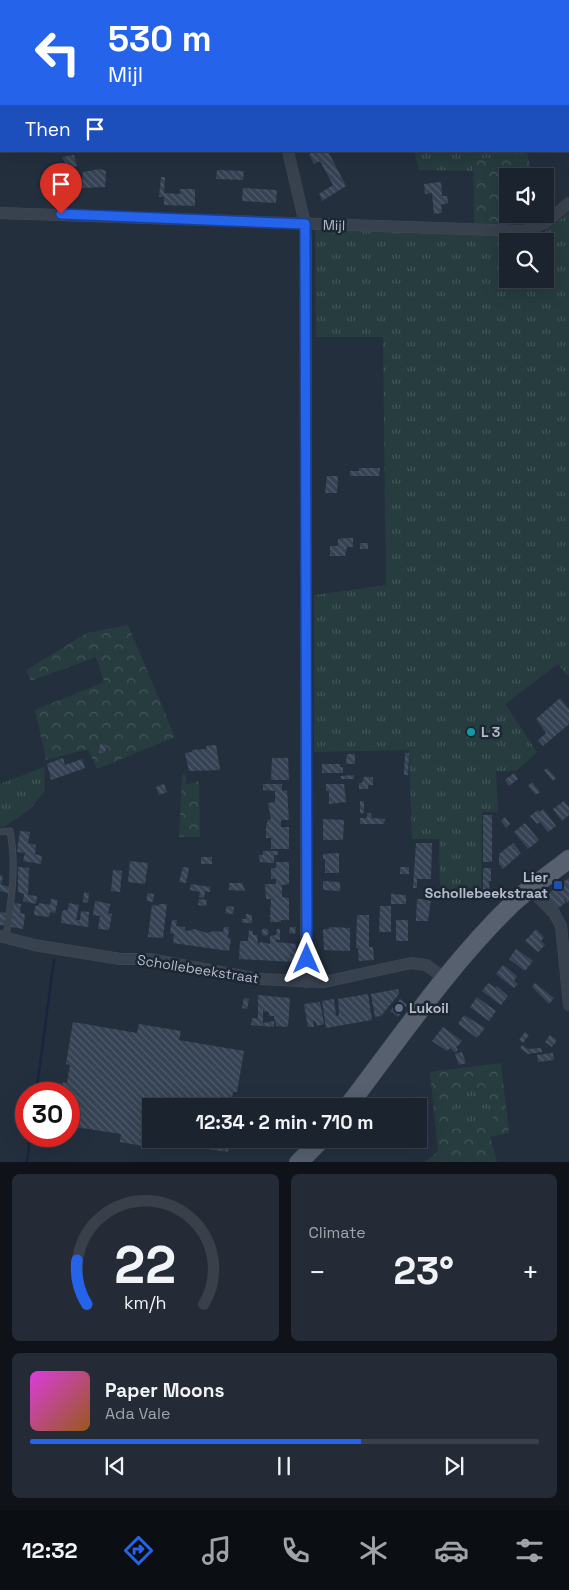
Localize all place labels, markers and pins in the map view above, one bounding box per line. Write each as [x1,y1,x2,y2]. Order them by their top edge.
pin [40,163,82,214]
place label: L 3 [481,723,500,741]
marker: L 3 [465,726,477,738]
place label: Lier Schollebeekstraat [425,868,548,902]
marker: Lier Schollebeekstraat [552,879,564,891]
place label: Lukoil [409,999,449,1017]
marker: Lukoil [393,1002,405,1014]

